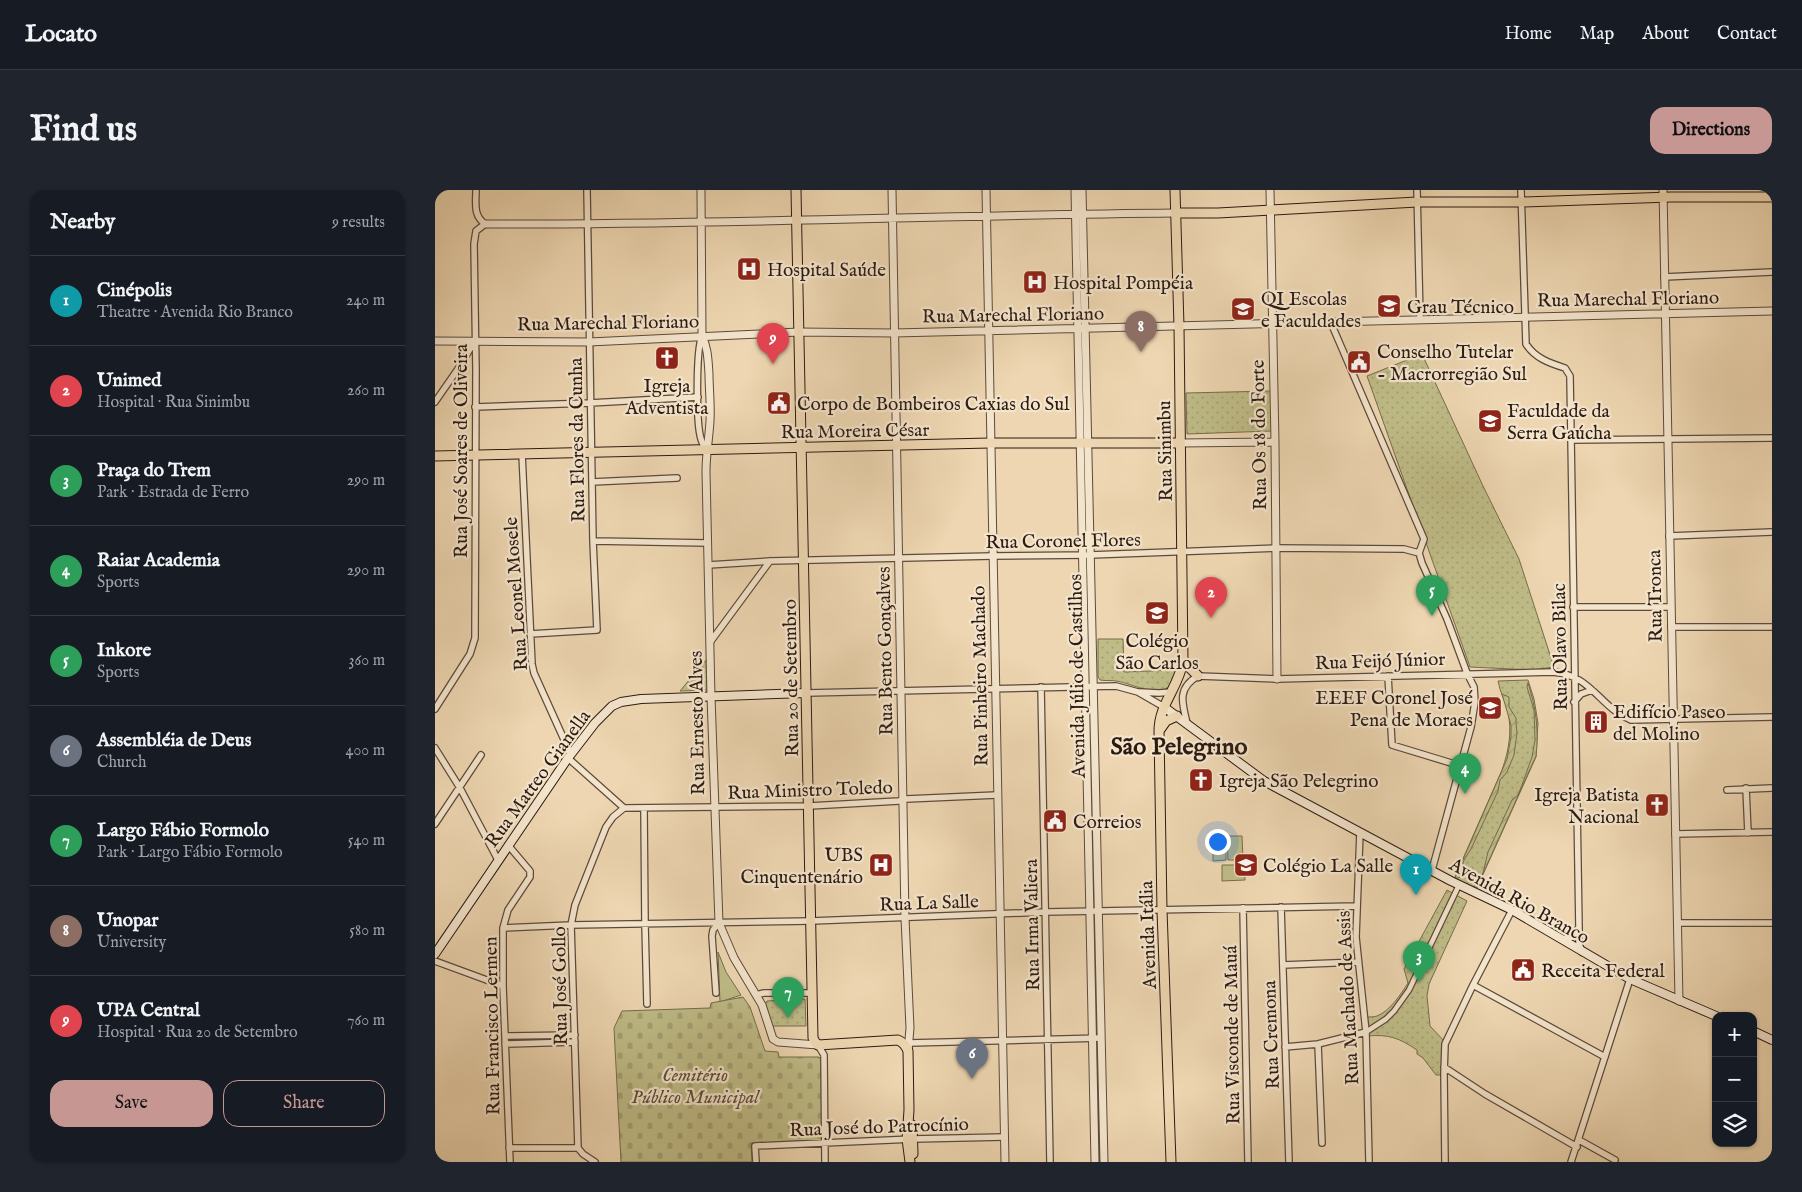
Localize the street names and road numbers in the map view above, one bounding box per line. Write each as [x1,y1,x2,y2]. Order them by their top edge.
street label: Rua Marechal Floriano [1537,286,1719,314]
street label: Rua Marechal Floriano [922,302,1104,330]
street label: Rua Marechal Floriano [517,310,699,338]
street label: Rua José Soares de Oliveira [450,343,474,558]
street label: Rua Flores da Cunha [565,357,591,523]
street label: Rua Os 18 do Forte [1247,359,1273,510]
street label: Rua Sinimbu [1153,400,1179,502]
street label: Rua Moreira César [780,419,930,445]
street label: Rua Leonel Mosele [500,516,534,672]
street label: Rua Coronel Flores [985,529,1141,555]
street label: Rua Tronca [1643,549,1669,642]
street label: Rua Bento Gonçalves [873,566,899,736]
street label: Avenida Júlio de Castilhos [1064,574,1092,779]
street label: Rua Olavo Bilac [1548,583,1574,711]
street label: Rua Pinheiro Machado [967,585,995,767]
street label: Rua 20 de Setembro [779,599,805,757]
street label: Rua Feijó Júnior [1314,648,1446,676]
street label: Rua Ernesto Alves [685,650,711,795]
street label: Rua Matteo Gianella [481,705,597,853]
street label: Rua Ministro Toledo [727,776,893,806]
street label: Avenida Rio Branco [1444,853,1594,950]
street label: Rua Irma Valiera [1020,858,1046,991]
street label: Avenida Itália [1135,880,1163,990]
street label: Rua La Salle [879,890,979,918]
street label: Rua Machado de Assis [1332,910,1366,1086]
street label: Rua José Gollo [548,926,574,1046]
street label: Rua Francisco Lermen [479,936,507,1116]
street label: Rua Visconde de Mauá [1219,944,1247,1125]
street label: Rua Cremona [1258,979,1286,1090]
street label: Rua José do Patrocínio [789,1113,969,1143]

